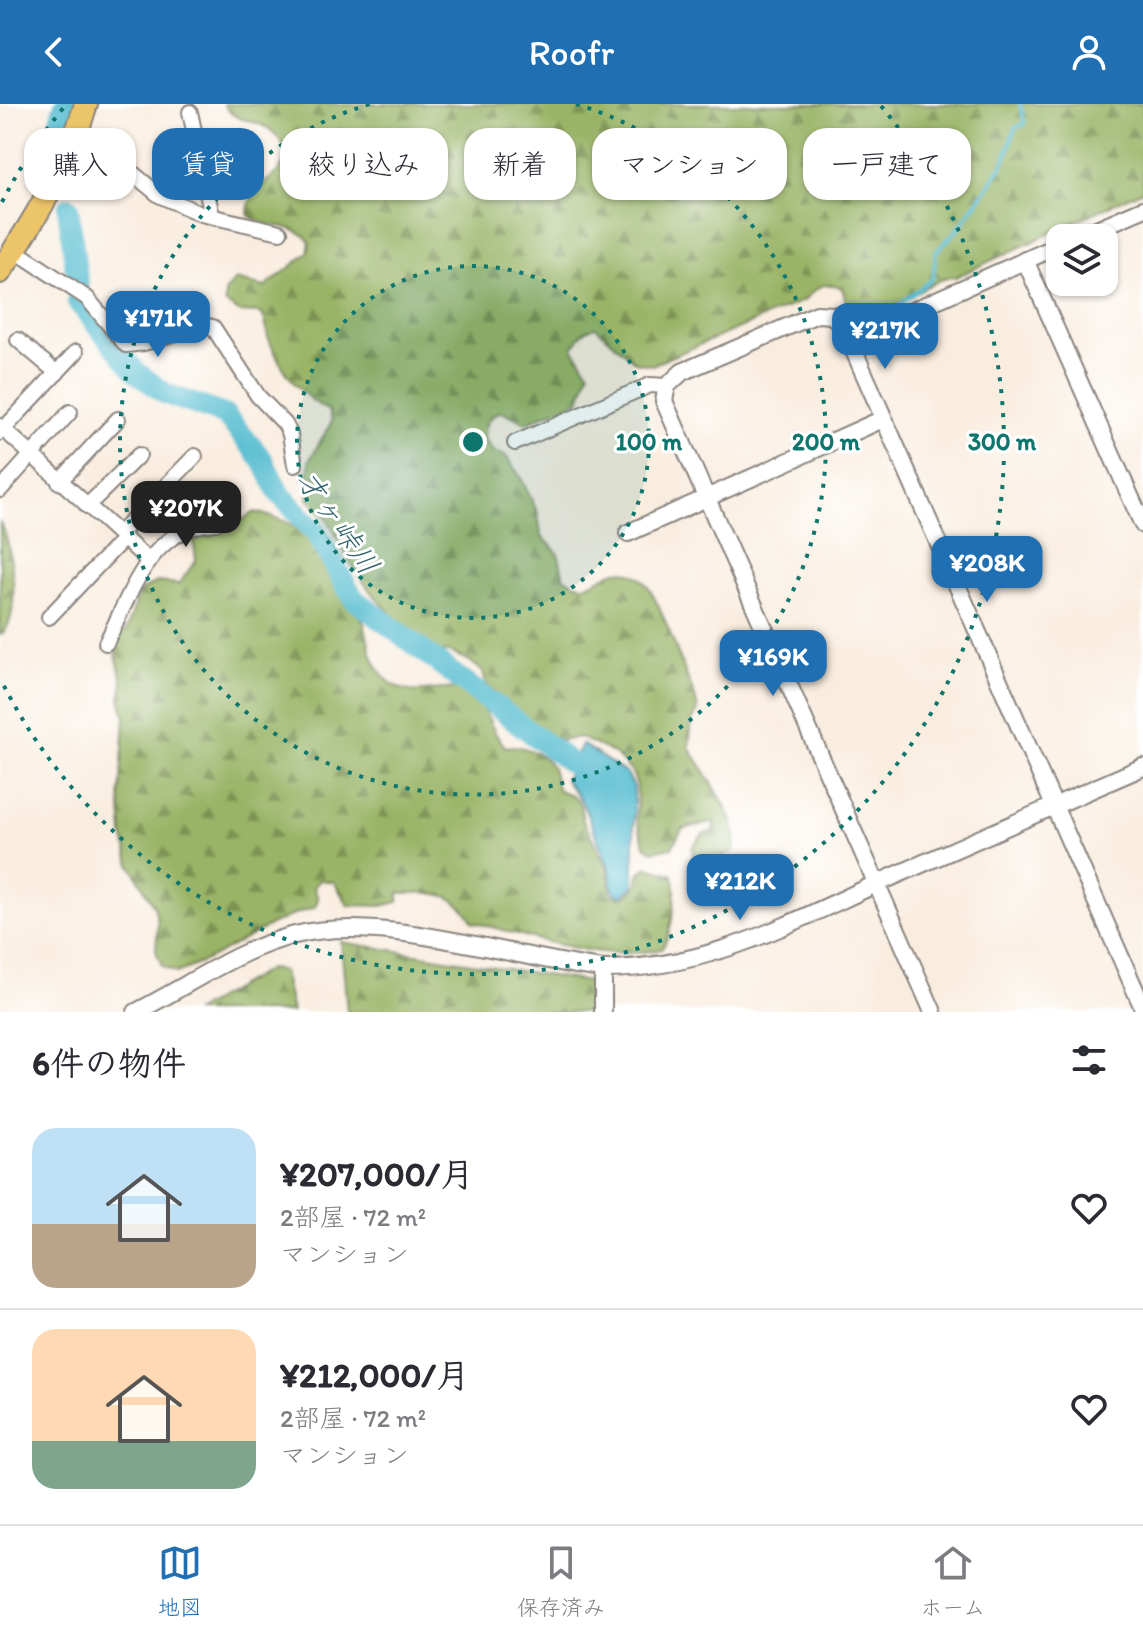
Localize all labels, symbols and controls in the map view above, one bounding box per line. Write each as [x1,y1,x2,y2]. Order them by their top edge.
icon: back [32,30,76,74]
icon: person [1067,30,1111,74]
text: Roofr [529,31,614,74]
chip: 購入 [24,128,136,200]
chip: 賃貸 [152,128,264,200]
chip: 絞り込み [280,128,448,200]
chip: 新着 [464,128,576,200]
chip: マンション [592,128,787,200]
chip: 一戸建て [803,128,971,200]
map controls [1046,224,1118,296]
button: layers [1046,224,1118,296]
pin: ¥171K [102,291,214,359]
text: ¥171K [124,301,192,333]
pin: ¥217K [829,303,941,371]
text: ¥217K [850,313,920,345]
text: 100 m [616,427,683,456]
text: 200 m [792,427,861,456]
text: 300 m [968,427,1037,456]
centre of rings [459,428,487,456]
water label: 才ヶ峠川 [288,462,388,582]
pin: ¥207K [130,481,242,549]
text: ¥207K [149,491,223,523]
pin: ¥208K [931,536,1043,604]
text: ¥208K [949,546,1025,578]
pin: ¥169K [717,630,829,698]
text: ¥169K [738,640,808,672]
pin: ¥212K [684,854,796,922]
text: ¥212K [705,864,775,896]
icon: filters [1067,1038,1111,1082]
text: 6件の物件 [32,1043,186,1084]
text: ¥207,000/月 [280,1154,474,1195]
icon: home [96,1160,192,1256]
icon: heart [1067,1186,1111,1230]
text: 2部屋 · 72 m² [280,1201,426,1233]
text: マンション [280,1238,409,1270]
text: ¥212,000/月 [280,1355,470,1396]
icon: home [96,1361,192,1457]
icon: heart [1067,1387,1111,1431]
text: 2部屋 · 72 m² [280,1402,426,1434]
text: マンション [280,1439,409,1471]
tab: 地図 [158,1541,202,1621]
tab: 保存済み [517,1541,605,1621]
tab: ホーム [920,1541,985,1621]

